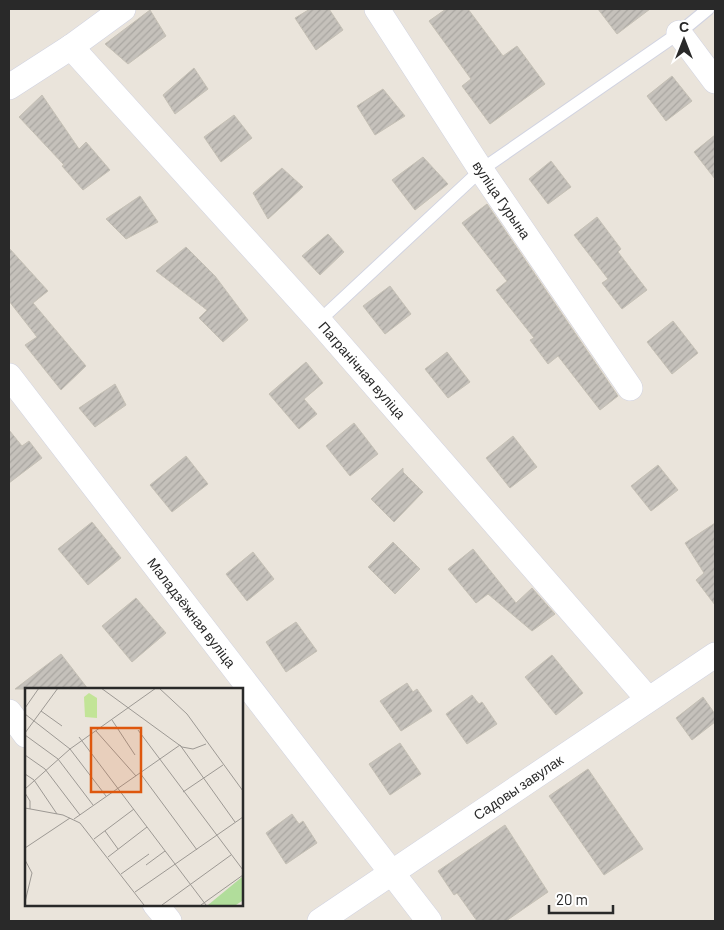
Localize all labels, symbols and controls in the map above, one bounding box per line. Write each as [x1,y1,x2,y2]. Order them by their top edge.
north arrow [659,15,709,65]
text: С [679,18,689,35]
street label: вуліца Гурына [469,158,535,242]
street label: Пагранічная вуліца [315,318,409,422]
street label: Маладзёжная вуліца [144,554,240,671]
inset map [25,688,242,905]
street label: Садовы завулак [470,750,567,823]
scale bar [549,882,613,914]
text: 20 m [556,890,588,908]

